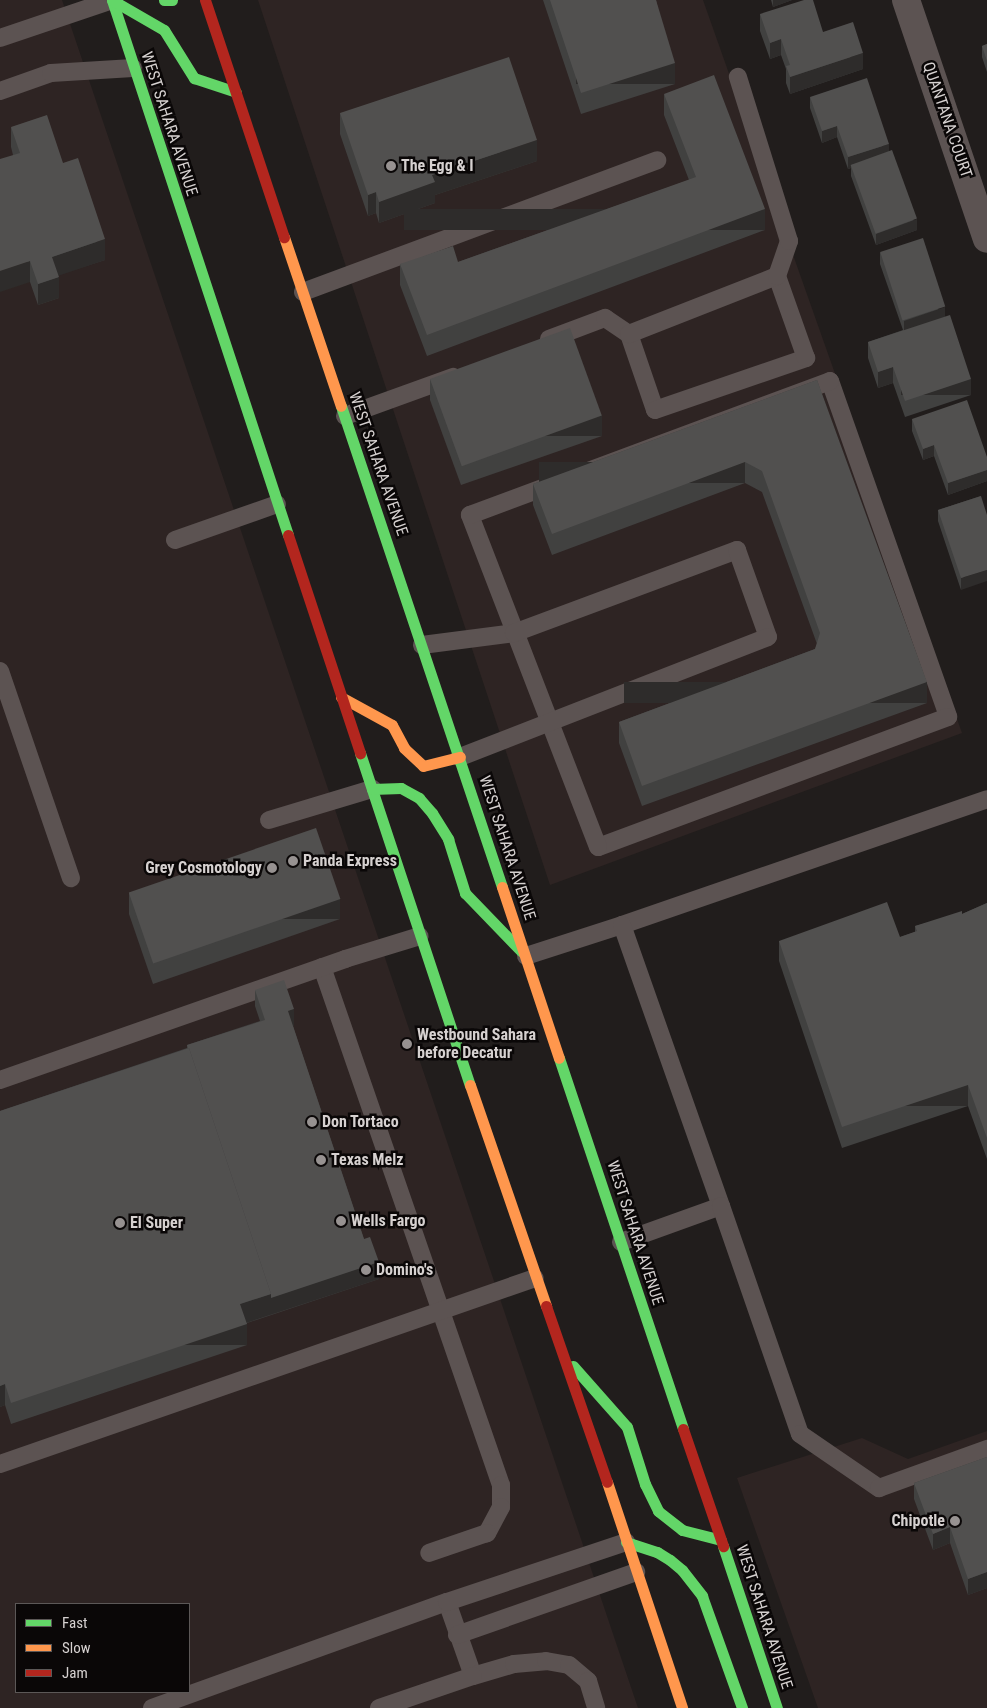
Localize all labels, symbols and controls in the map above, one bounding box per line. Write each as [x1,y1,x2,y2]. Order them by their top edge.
street label: WEST SAHARA AVENUE [137,49,201,199]
street label: QUANTANA COURT [918,60,976,180]
place label: The Egg & I [401,156,474,176]
marker: The Egg & I [385,160,397,172]
street label: WEST SAHARA AVENUE [344,390,412,538]
street label: WEST SAHARA AVENUE [475,773,539,923]
place label: Panda Express [303,851,397,871]
marker: Panda Express [287,855,299,867]
place label: Grey Cosmotology [145,858,262,878]
marker: Grey Cosmotology [266,862,278,874]
place label: Westbound Sahara before Decatur [417,1025,536,1063]
marker: Westbound Sahara before Decatur [401,1038,413,1050]
place label: Don Tortaco [322,1112,399,1132]
marker: Don Tortaco [306,1116,318,1128]
place label: Texas Melz [331,1150,403,1170]
marker: Texas Melz [315,1154,327,1166]
street label: WEST SAHARA AVENUE [603,1158,667,1308]
place label: Wells Fargo [351,1211,425,1231]
place label: El Super [130,1213,183,1233]
marker: Wells Fargo [335,1215,347,1227]
marker: El Super [114,1217,126,1229]
place label: Domino's [376,1260,433,1280]
marker: Domino's [360,1264,372,1276]
place label: Chipotle [892,1511,945,1531]
marker: Chipotle [949,1515,961,1527]
street label: WEST SAHARA AVENUE [732,1542,796,1692]
legend [15,1603,190,1693]
text: Fast [62,1614,87,1632]
text: Slow [62,1639,91,1657]
text: Jam [62,1664,88,1682]

